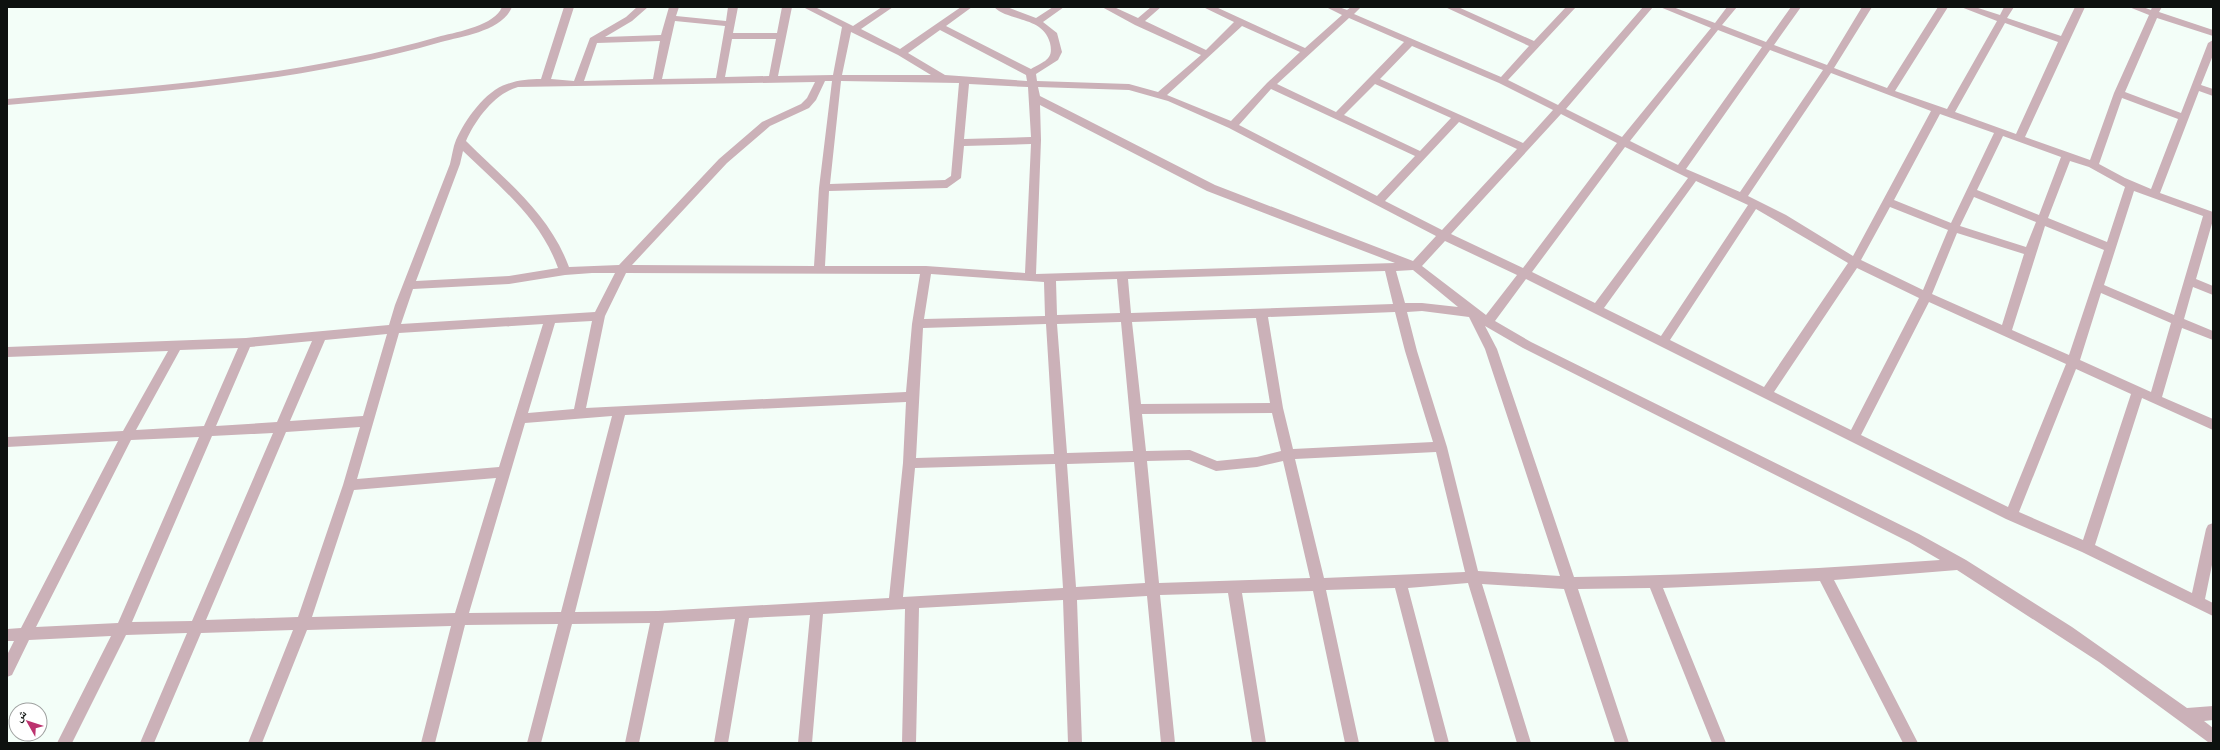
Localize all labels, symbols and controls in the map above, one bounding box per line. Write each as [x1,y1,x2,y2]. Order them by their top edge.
north arrow [8,702,48,742]
text: ش [12,707,30,725]

